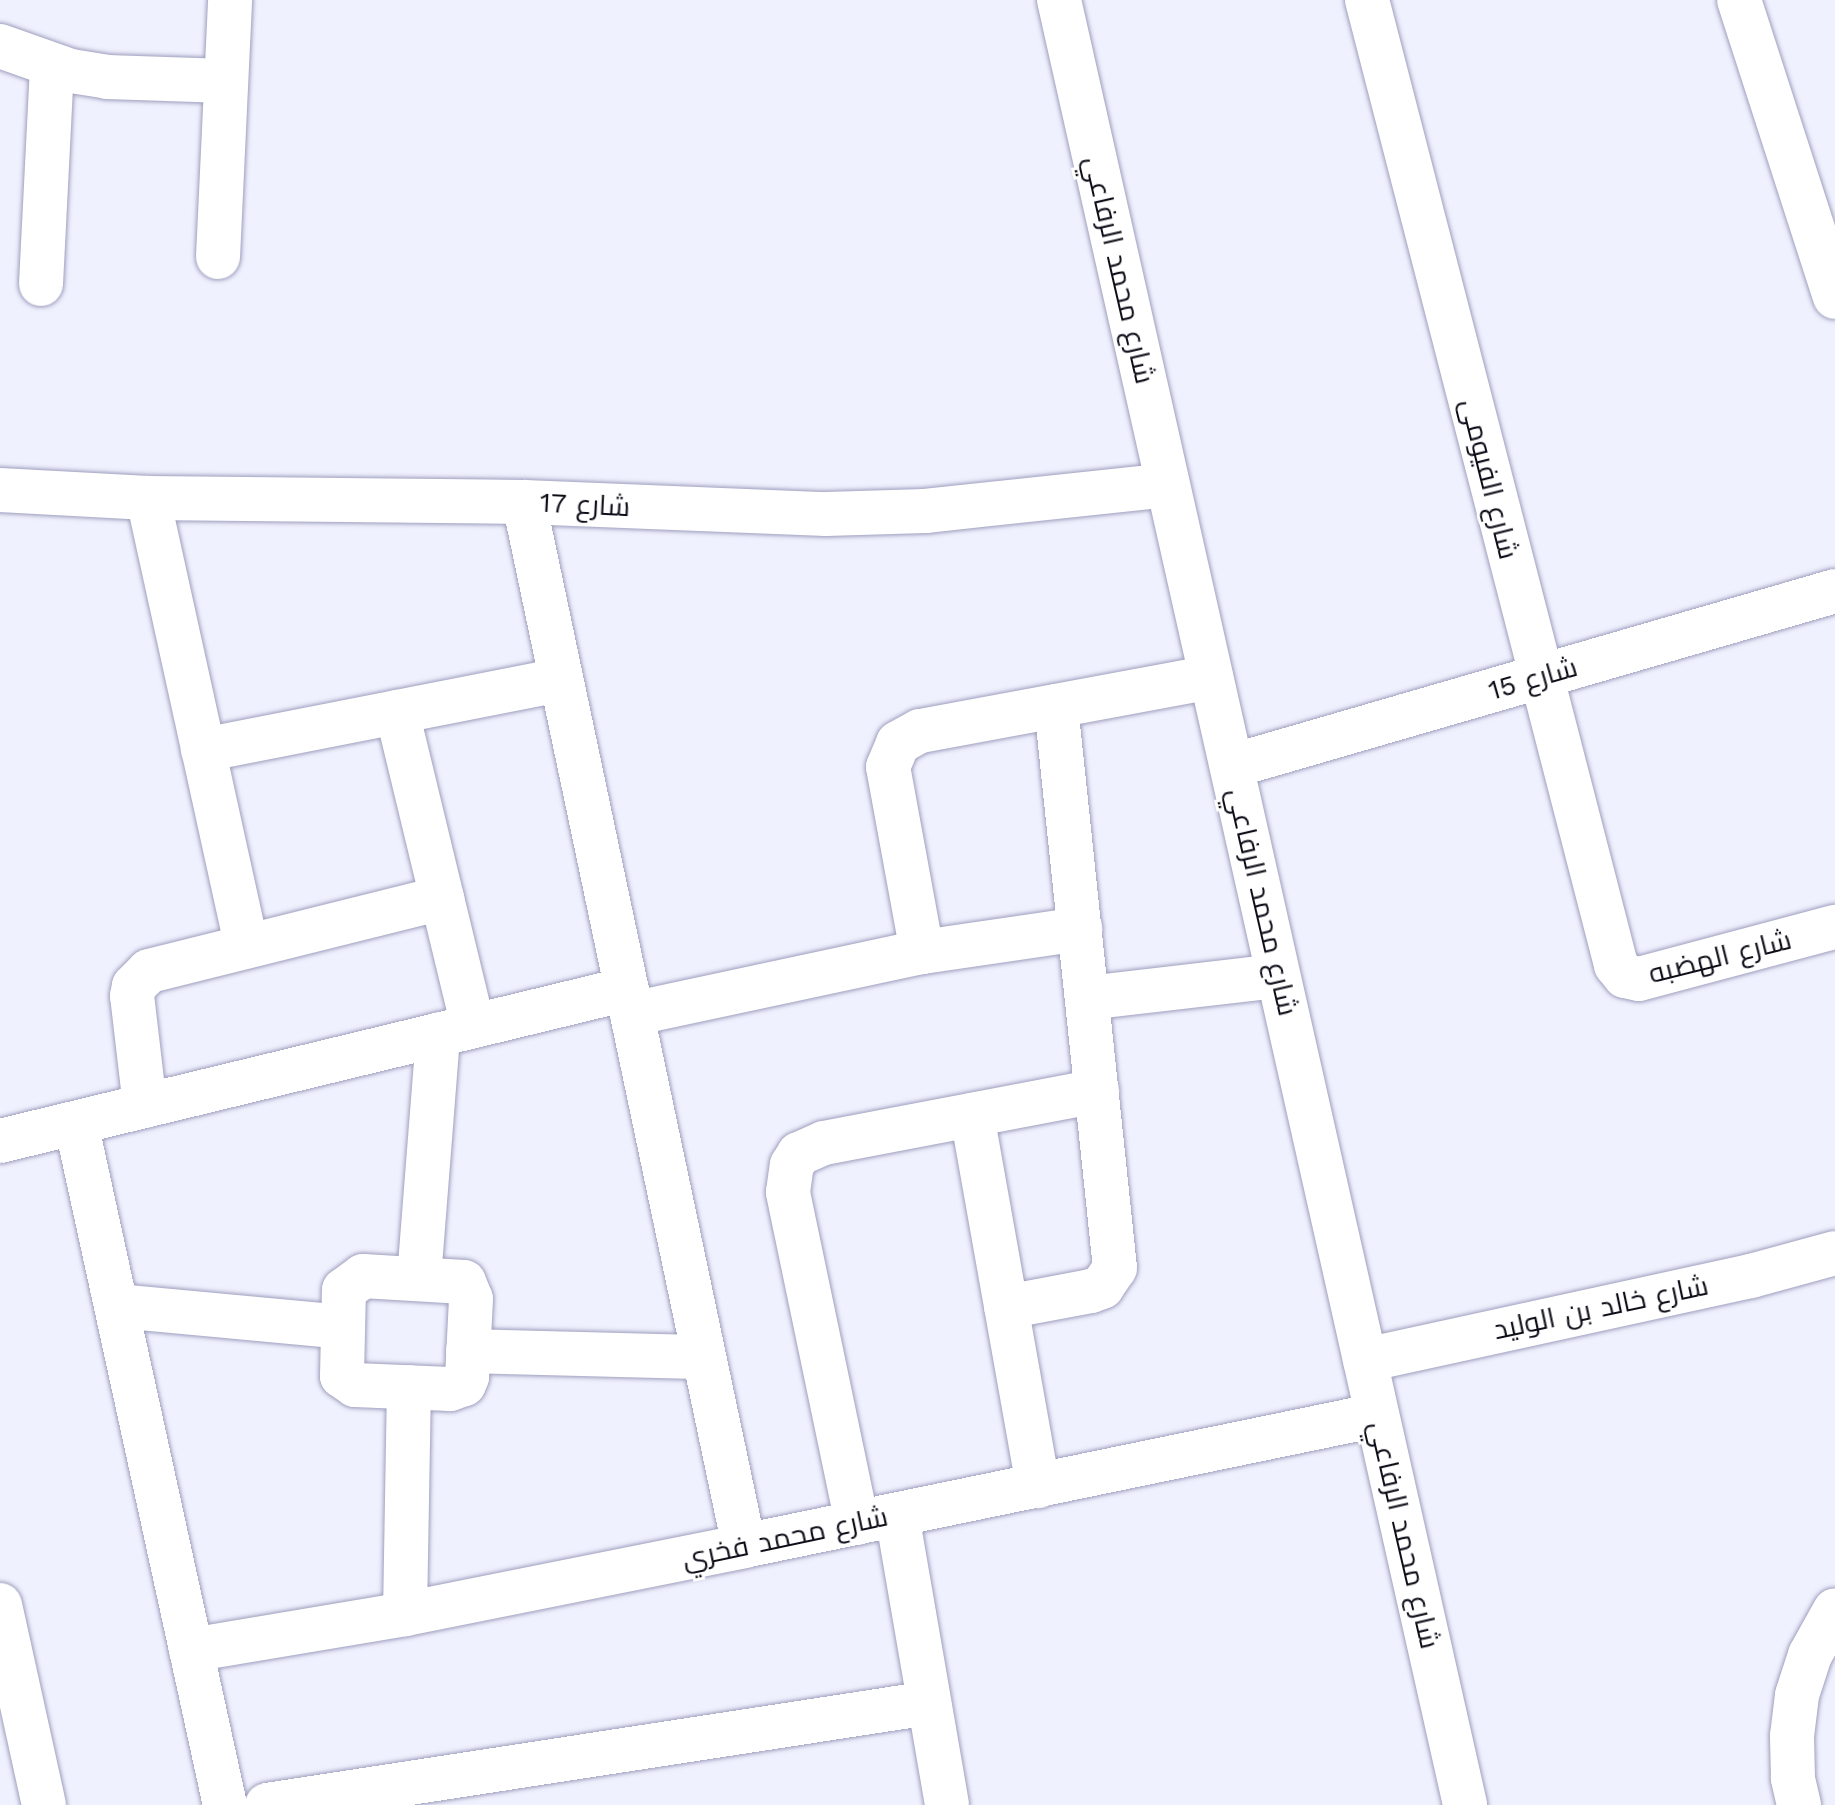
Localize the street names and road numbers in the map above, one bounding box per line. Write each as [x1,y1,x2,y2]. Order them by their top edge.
street label: شارع محمد الرفاعي [1077,153,1161,387]
street label: شارع الفيومى [1453,395,1525,563]
street label: شارع 17 [539,486,631,524]
street label: شارع 15 [1485,650,1581,708]
street label: شارع محمد الرفاعي [1220,785,1304,1019]
street label: شارع الهضبه [1645,923,1795,991]
street label: شارع خالد بن الوليد [1491,1269,1711,1347]
street label: شارع محمد الرفاعي [1362,1418,1446,1652]
street label: شارع محمد فخري [679,1500,891,1576]

